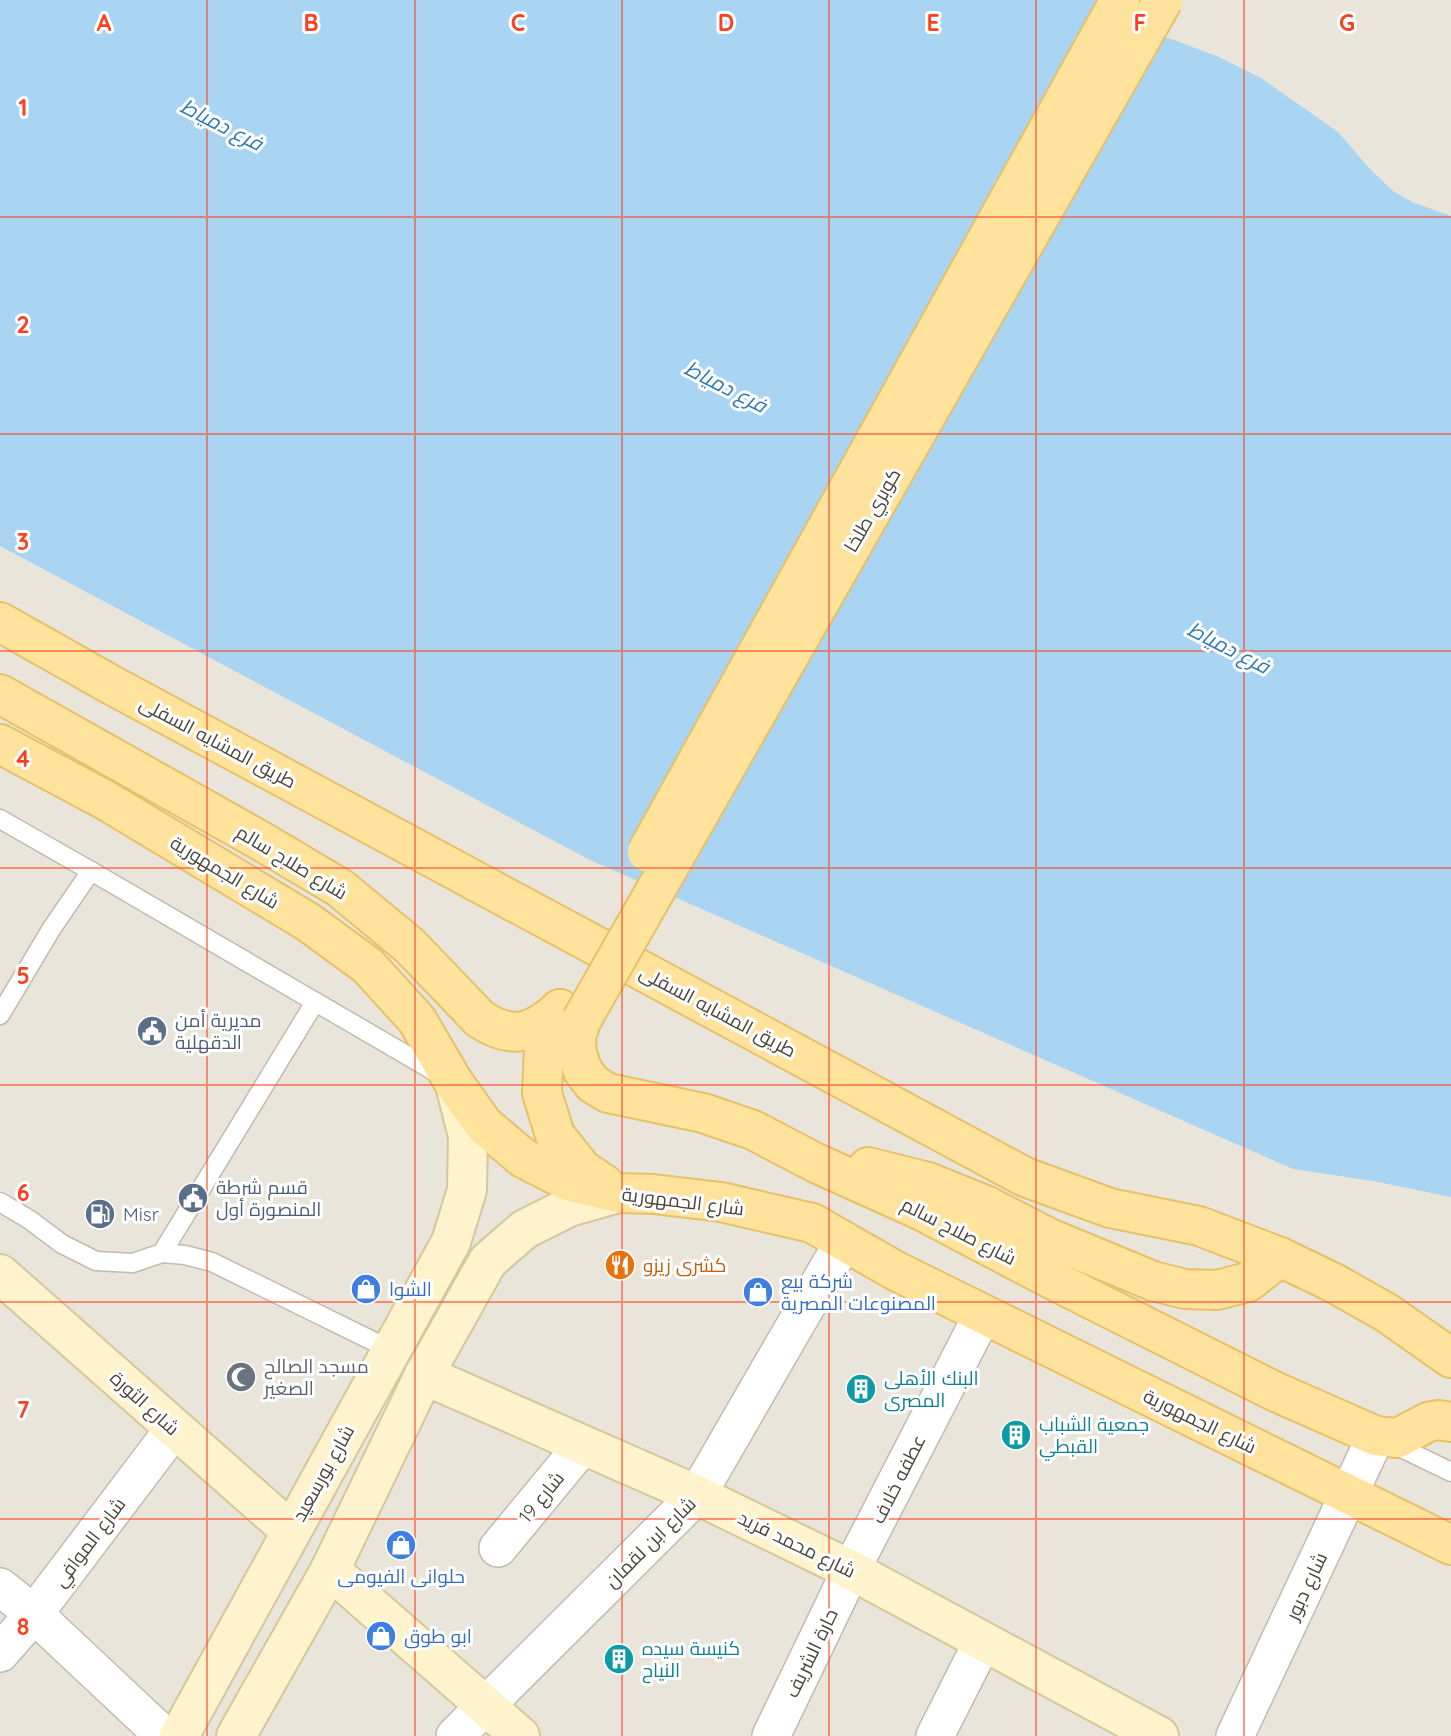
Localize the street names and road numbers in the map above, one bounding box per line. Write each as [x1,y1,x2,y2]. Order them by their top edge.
street label: كوبري طلخا [838,464,908,558]
street label: طريق المشايه السفلى [135,691,300,794]
street label: شارع صلاح سالم [231,819,352,906]
street label: شارع الجمهورية [165,830,284,916]
street label: طريق المشايه السفلى [635,960,800,1063]
street label: شارع الجمهورية [620,1182,745,1222]
street label: شارع صلاح سالم [897,1192,1020,1272]
street label: شارع الثورة [104,1366,185,1442]
street label: شارع الجمهورية [1139,1383,1260,1460]
street label: شارع بورسعيد [287,1421,361,1526]
street label: عطفه خلاف [865,1430,931,1528]
street label: شارع 19 [513,1466,571,1529]
street label: شارع ابن لقمان [599,1491,702,1594]
street label: شارع الموافي [48,1493,133,1593]
street label: شارع محمد فريد [733,1505,860,1585]
street label: شارع دبور [1279,1548,1334,1626]
street label: حارة الشريف [779,1605,843,1701]

